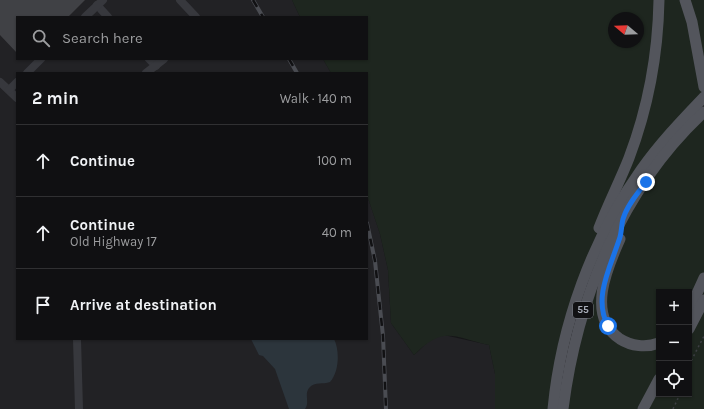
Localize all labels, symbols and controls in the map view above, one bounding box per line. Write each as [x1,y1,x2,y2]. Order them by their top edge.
north arrow [608,12,644,48]
search box [16,16,368,60]
icon: search [30,27,52,49]
text: Search here [62,29,143,47]
text: 2 min [32,88,79,108]
text: Walk · 140 m [280,91,352,106]
icon: ahead [32,150,54,172]
text: Continue [70,152,135,170]
text: 100 m [317,153,352,168]
route end [637,173,655,191]
text: Continue [70,216,135,234]
icon: ahead [32,222,54,244]
text: 40 m [322,225,352,240]
text: Old Highway 17 [70,234,157,249]
map controls [656,289,692,397]
button: + [656,289,692,325]
icon: arrive [32,294,54,316]
text: Arrive at destination [70,296,217,314]
road number: 55 [573,302,593,318]
route start [599,317,617,335]
button: − [656,325,692,361]
button: locate [656,361,692,397]

